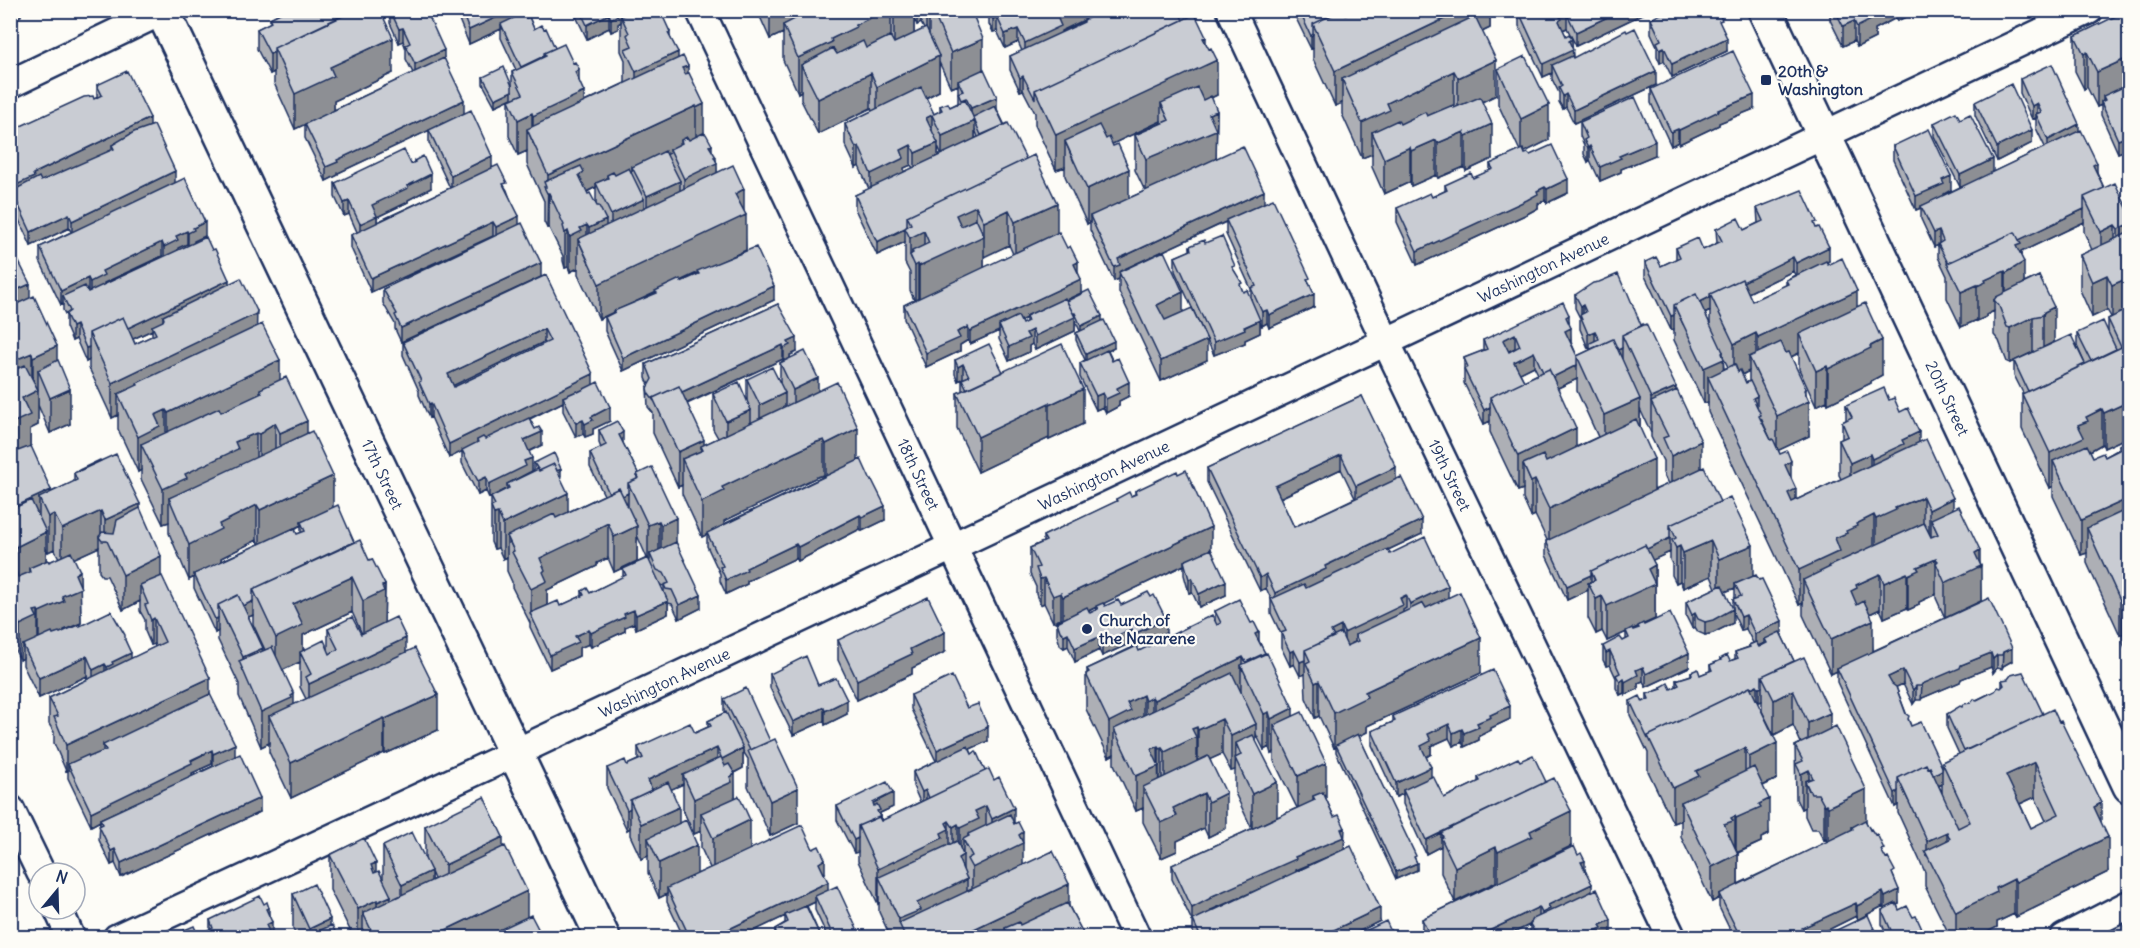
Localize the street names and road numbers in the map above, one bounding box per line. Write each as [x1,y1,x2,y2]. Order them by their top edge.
street label: Washington Avenue [1475,228,1612,307]
street label: 20th Street [1921,358,1974,439]
street label: 18th Street [893,435,944,514]
street label: 17th Street [357,436,408,513]
street label: Washington Avenue [1035,436,1173,515]
street label: 19th Street [1424,436,1476,515]
street label: Washington Avenue [596,643,733,722]

